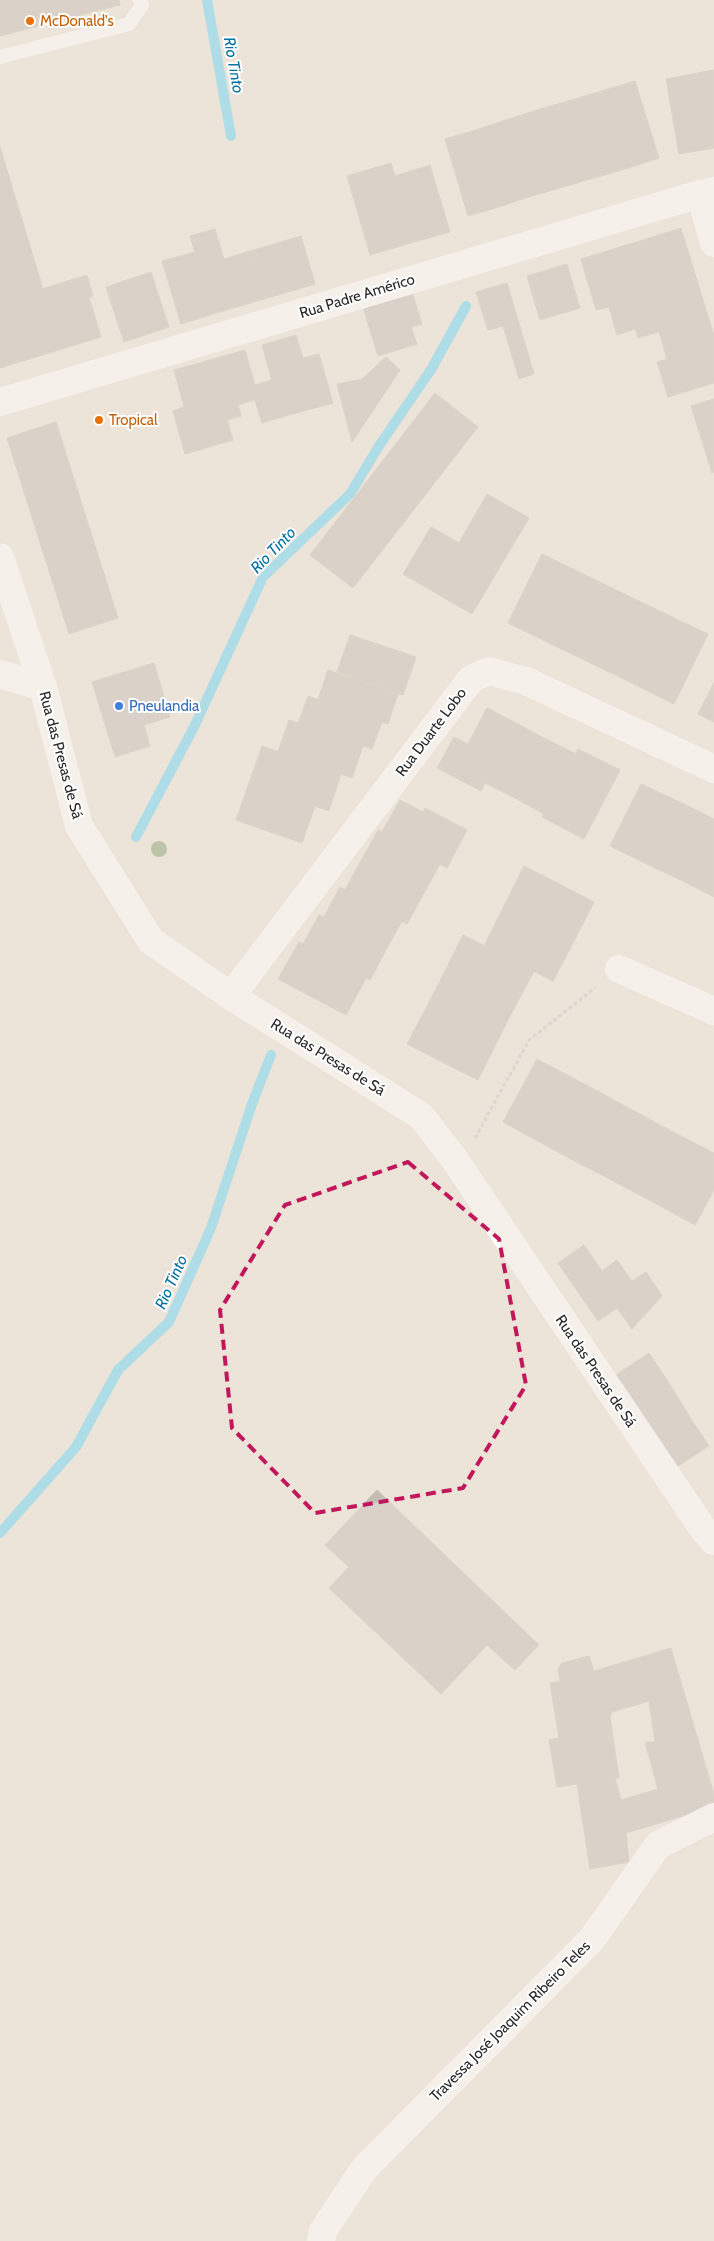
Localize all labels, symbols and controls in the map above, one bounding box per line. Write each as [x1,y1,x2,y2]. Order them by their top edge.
place label: McDonald's [40,12,114,30]
marker: McDonald's [24,15,36,27]
water label: Rio Tinto [220,35,248,95]
street label: Rua Padre Américo [297,270,417,322]
place label: Tropical [109,411,158,429]
marker: Tropical [93,414,105,426]
water label: Rio Tinto [246,523,300,577]
street label: Rua Duarte Lobo [392,684,470,780]
street label: Rua das Presas de Sá [35,689,87,822]
place label: Pneulandia [129,697,200,715]
marker: Pneulandia [113,700,125,712]
street label: Rua das Presas de Sá [267,1015,389,1100]
water label: Rio Tinto [151,1252,191,1312]
street label: Rua das Presas de Sá [552,1311,641,1431]
street label: Travessa José Joaquim Ribeiro Teles [426,1937,594,2105]

